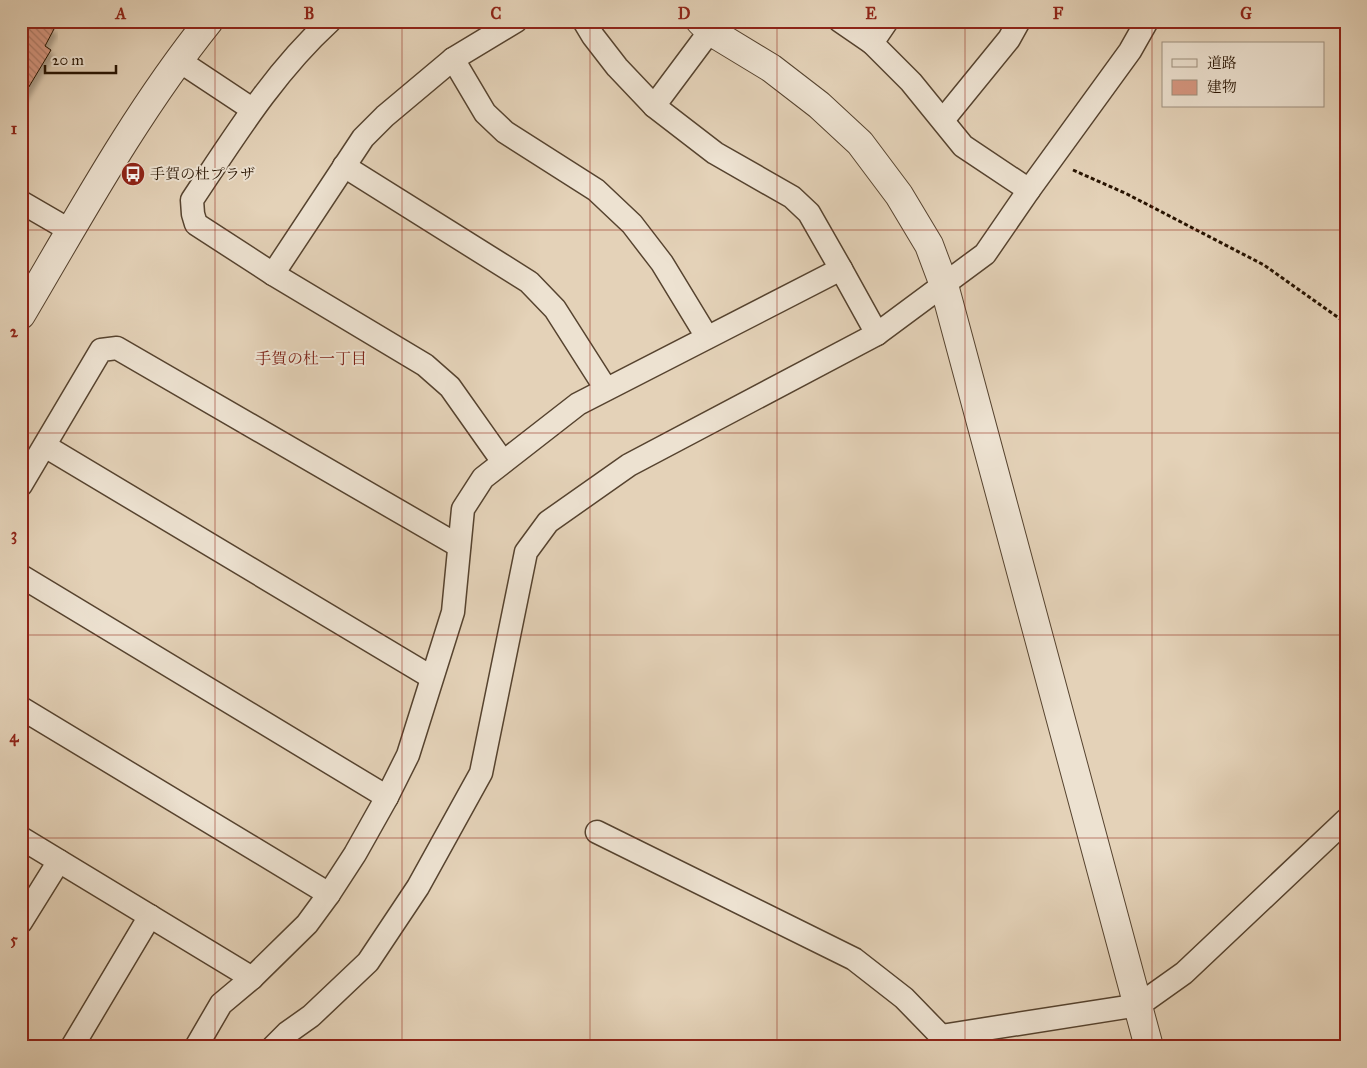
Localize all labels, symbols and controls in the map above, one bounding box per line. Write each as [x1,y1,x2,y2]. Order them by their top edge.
text: A [115,4,127,23]
text: B [304,4,314,23]
text: C [491,4,502,23]
text: D [678,4,691,23]
text: E [865,4,877,23]
text: F [1053,4,1064,23]
text: G [1240,4,1252,23]
scale bar [45,42,116,74]
legend [1162,42,1324,108]
text: 20 m [52,51,84,69]
text: 道路 [1207,54,1237,72]
text: 建物 [1207,78,1237,96]
text: 1 [11,119,18,138]
bus stop icon: 手賀の杜プラザ [120,161,146,187]
place label: 手賀の杜プラザ [150,165,255,183]
text: 2 [10,322,19,341]
district label: 手賀の杜一丁目 [255,349,367,368]
text: 3 [11,525,17,545]
text: 4 [10,727,20,747]
text: 5 [10,930,18,949]

